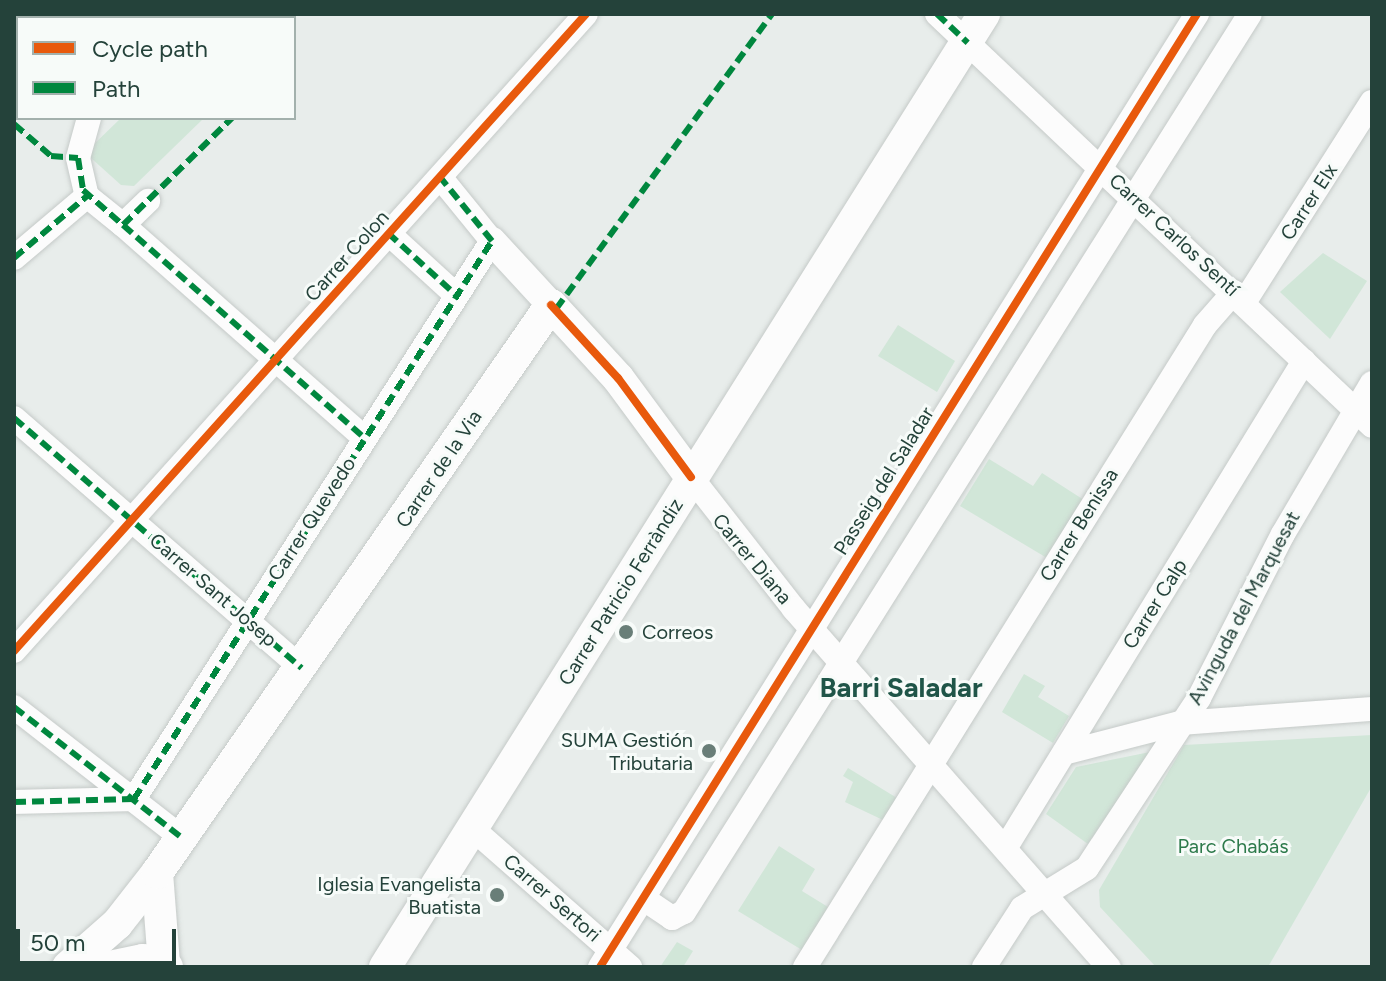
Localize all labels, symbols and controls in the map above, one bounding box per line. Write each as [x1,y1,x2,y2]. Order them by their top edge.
legend [16,16,296,120]
text: Cycle path [92,34,208,63]
text: Path [92,74,140,103]
street label: Carrer Elx [1275,159,1343,245]
street label: Carrer Carlos Sentí [1104,169,1244,301]
street label: Carrer Colon [300,206,394,306]
street label: Passeig del Saladar [829,402,939,560]
street label: Carrer de la Via [391,406,487,532]
street label: Carrer Quevedo [263,453,361,585]
street label: Carrer Benissa [1035,464,1123,586]
street label: Carrer Patricio Ferràndiz [554,494,688,690]
street label: Avinguda del Marquesat [1183,507,1305,709]
street label: Carrer Diana [707,509,797,609]
street label: Carrer Sant Josep [144,528,282,652]
street label: Carrer Calp [1118,555,1192,653]
place label: Correos [642,620,713,644]
marker: Correos [617,623,635,641]
district label: Barri Saladar [819,670,983,704]
place label: SUMA Gestión Tributaria [561,728,693,775]
marker: SUMA Gestión Tributaria [700,742,718,760]
park label: Parc Chabás [1177,834,1289,858]
street label: Carrer Sertori [498,849,606,947]
place label: Iglesia Evangelista Buatista [317,872,481,919]
marker: Iglesia Evangelista Buatista [488,886,506,904]
scale bar [20,913,180,963]
text: 50 m [30,928,86,957]

